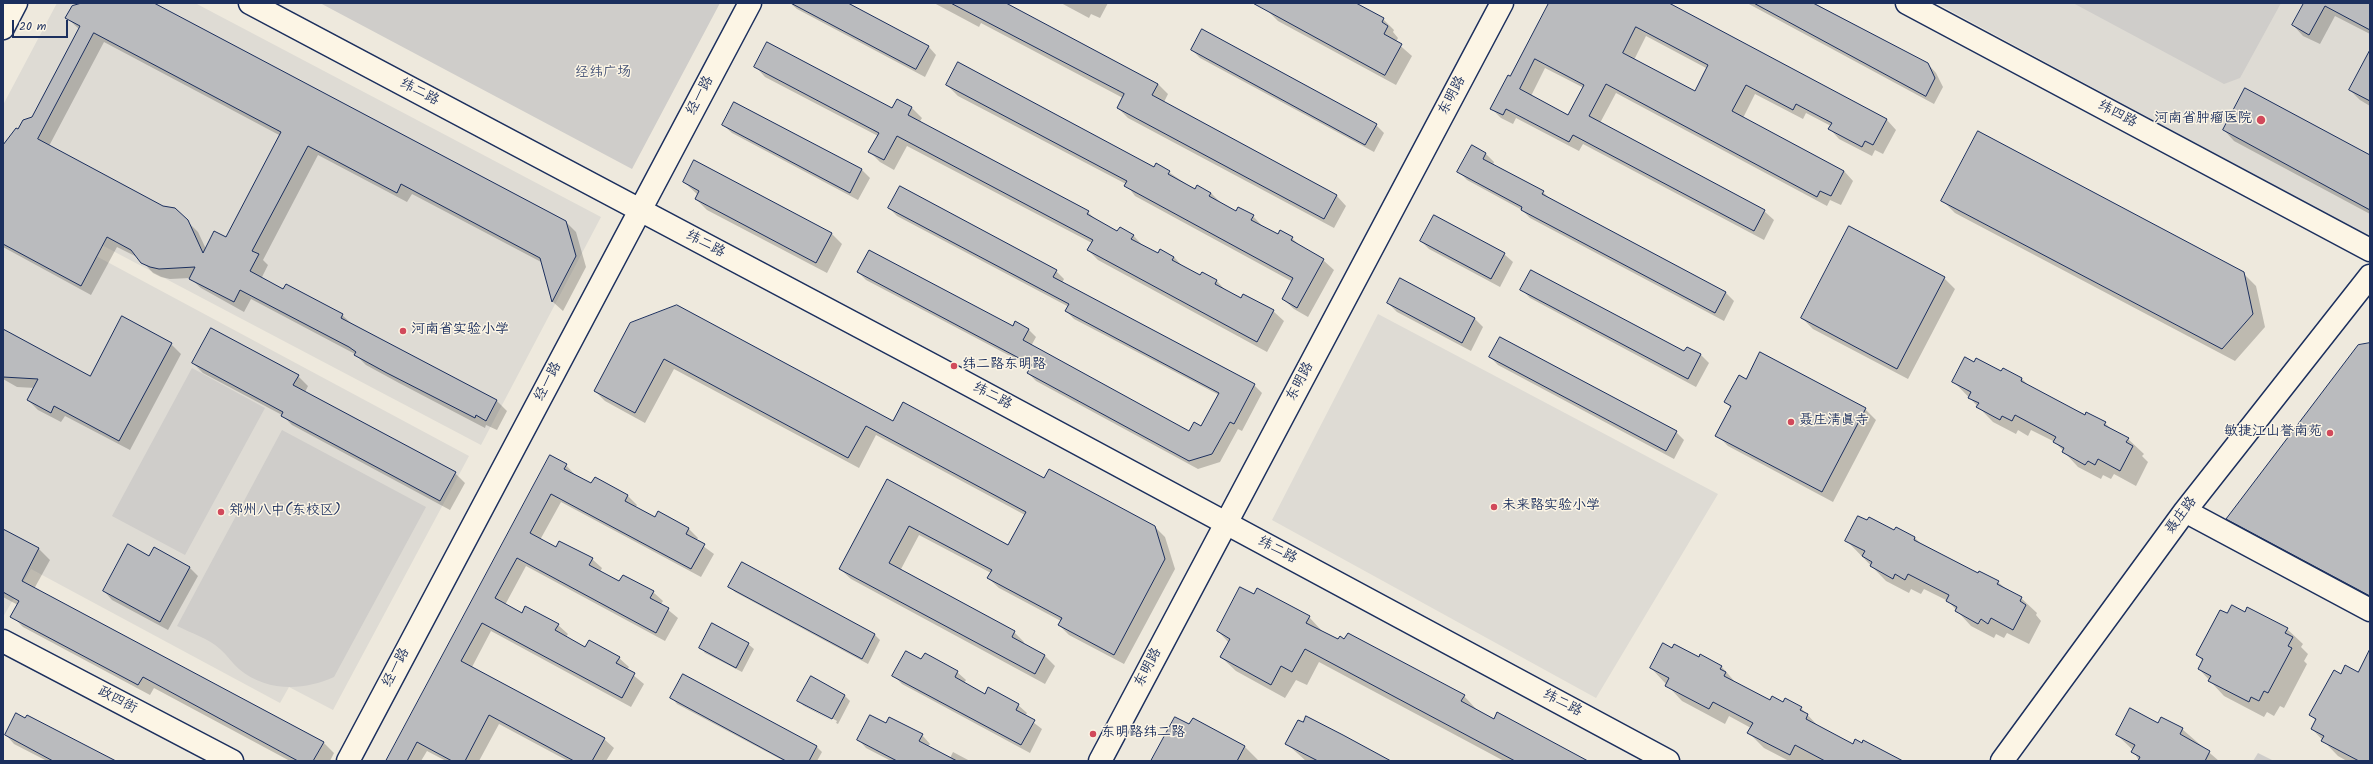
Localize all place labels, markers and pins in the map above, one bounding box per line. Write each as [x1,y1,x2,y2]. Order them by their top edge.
place label: 河南省肿瘤医院 [2154,112,2252,128]
marker: 河南省肿瘤医院 [2255,114,2267,126]
place label: 河南省实验小学 [411,323,509,339]
marker: 河南省实验小学 [398,326,408,336]
place label: 纬二路东明路 [962,358,1046,374]
marker: 纬二路东明路 [949,361,959,371]
place label: 聂庄清真寺 [1799,414,1869,430]
marker: 聂庄清真寺 [1786,417,1796,427]
place label: 敏捷江山誉南苑 [2224,425,2322,441]
marker: 敏捷江山誉南苑 [2325,428,2335,438]
place label: 未来路实验小学 [1502,499,1600,515]
marker: 未来路实验小学 [1489,502,1499,512]
place label: 郑州八中(东校区) [229,504,341,520]
marker: 郑州八中(东校区) [216,507,226,517]
place label: 东明路纬二路 [1101,726,1185,742]
marker: 东明路纬二路 [1088,729,1098,739]

